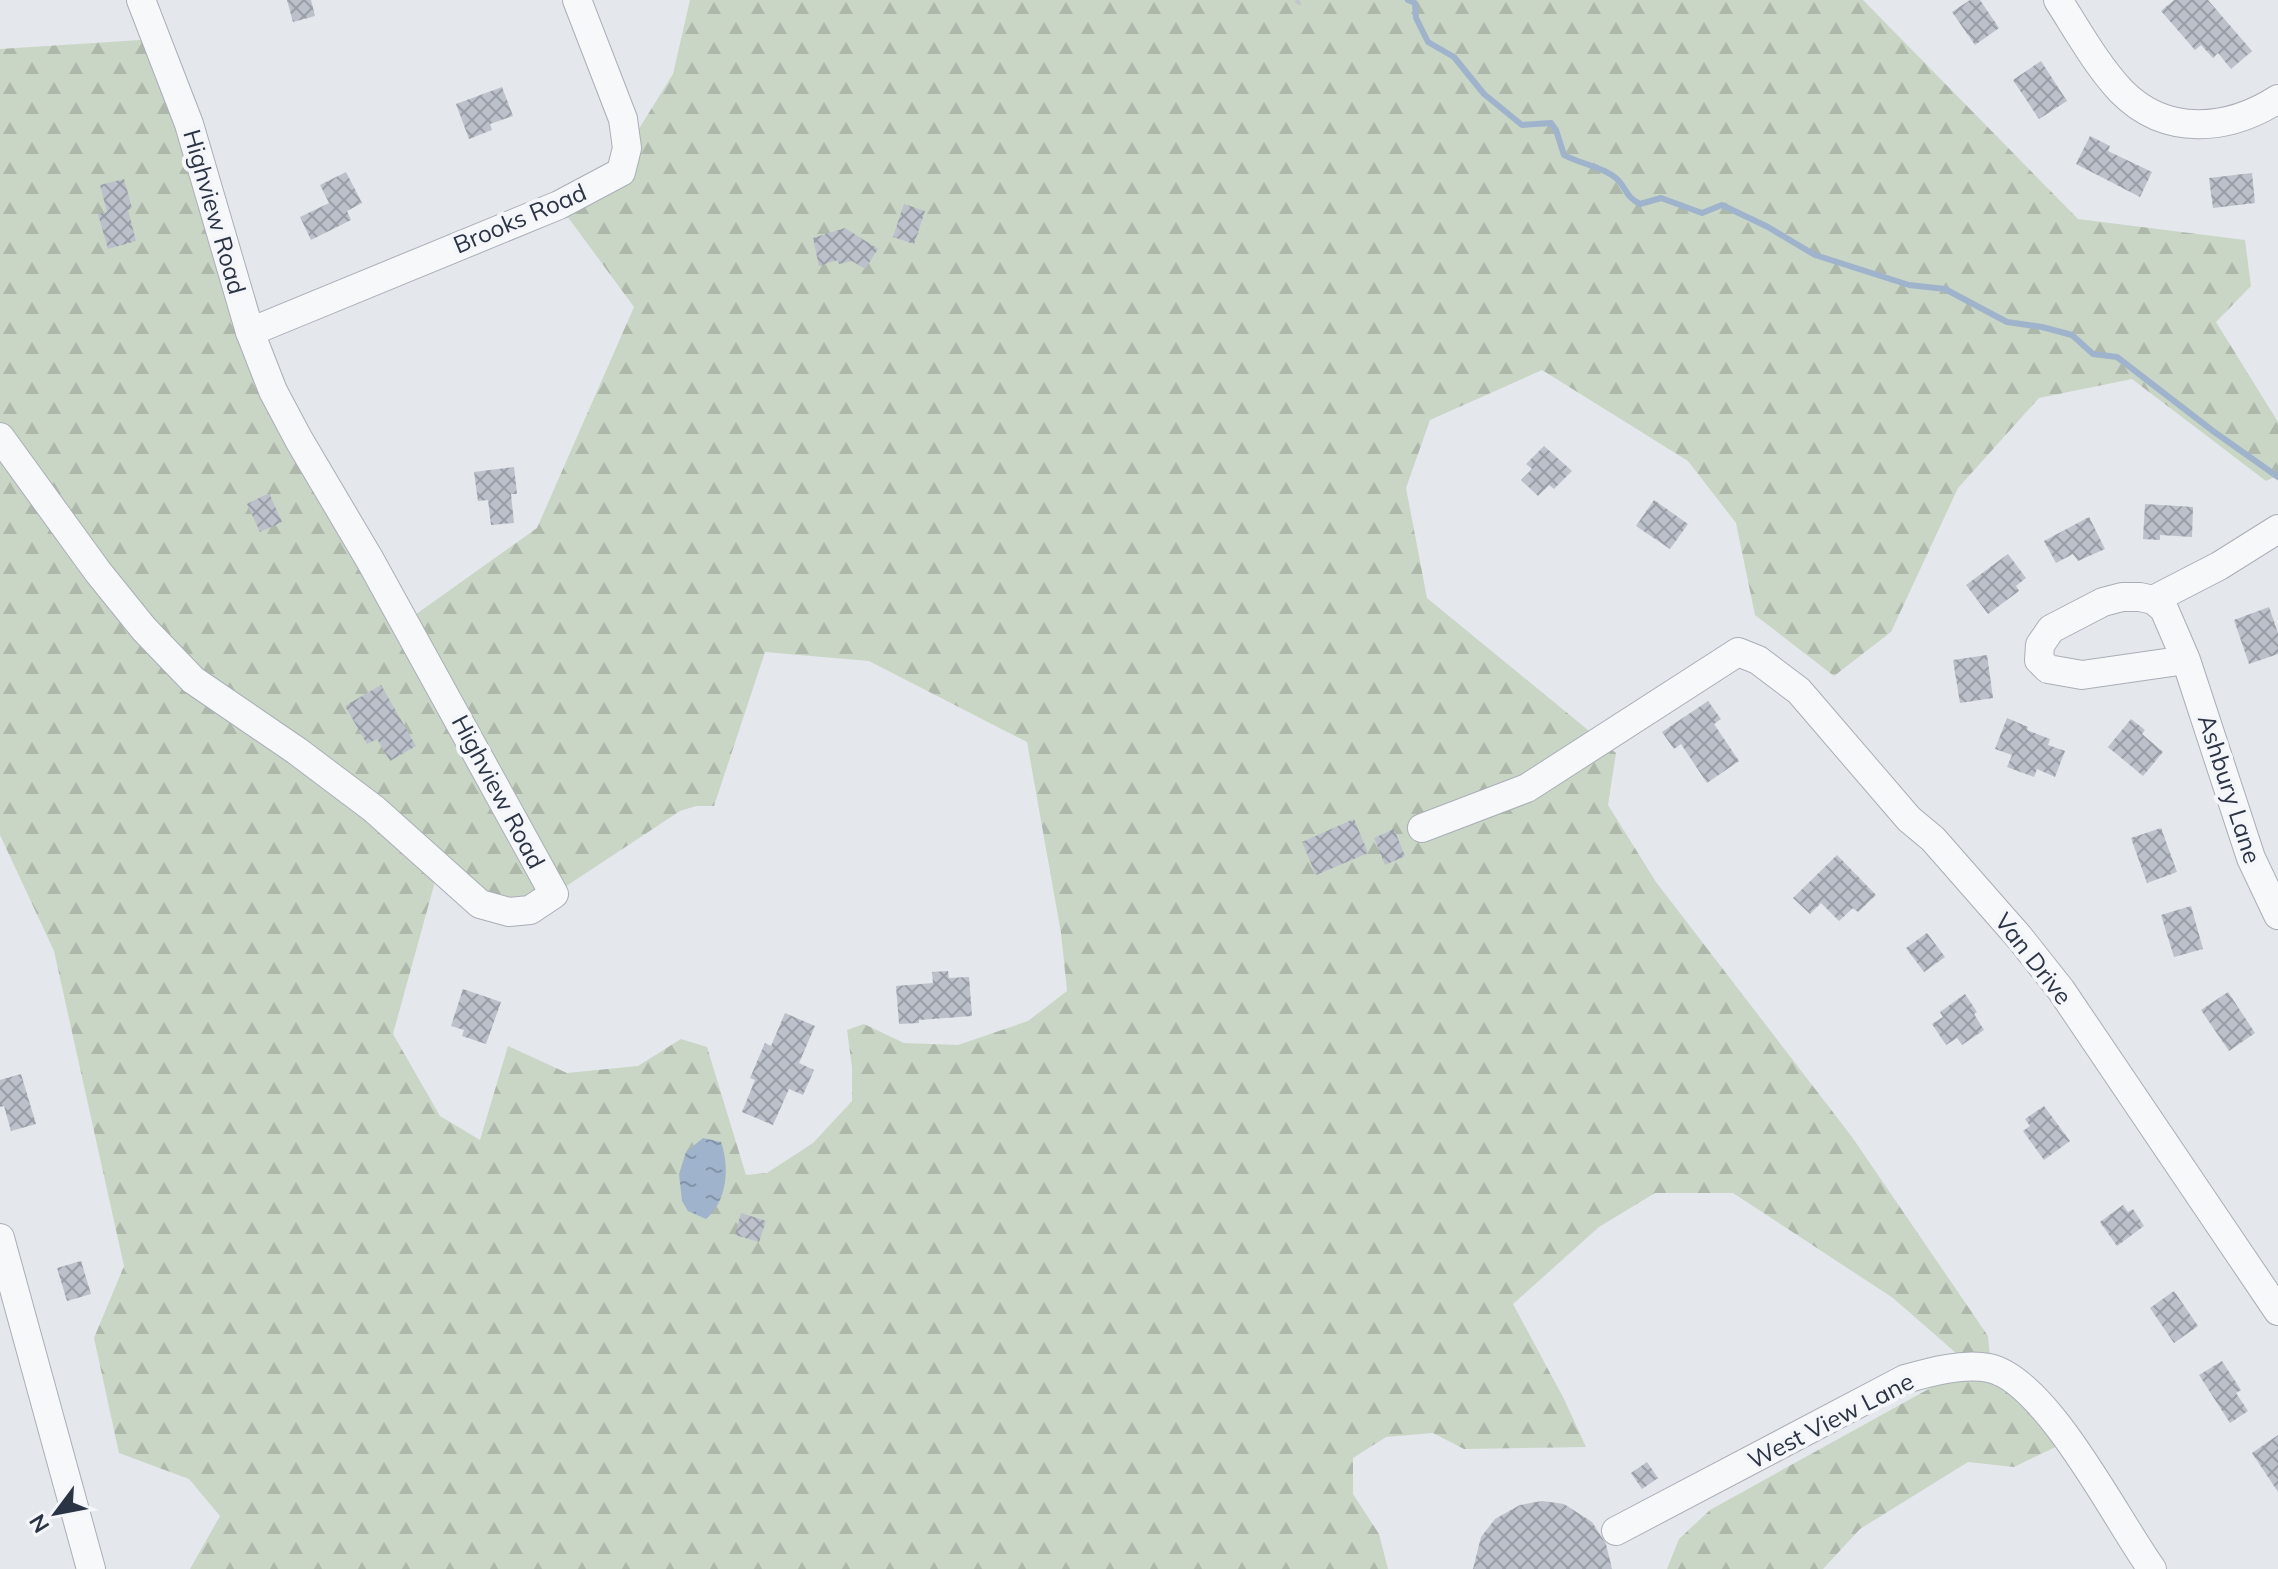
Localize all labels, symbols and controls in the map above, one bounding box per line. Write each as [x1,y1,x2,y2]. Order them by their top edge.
street label: Highview Road [177,126,253,297]
street label: Brooks Road [449,177,591,260]
street label: Highview Road [446,710,552,874]
street label: Ashbury Lane [2192,710,2268,867]
street label: Van Drive [1989,907,2079,1010]
street label: West View Lane [1743,1365,1918,1475]
north arrow [16,1473,96,1553]
text: N [23,1509,55,1538]

